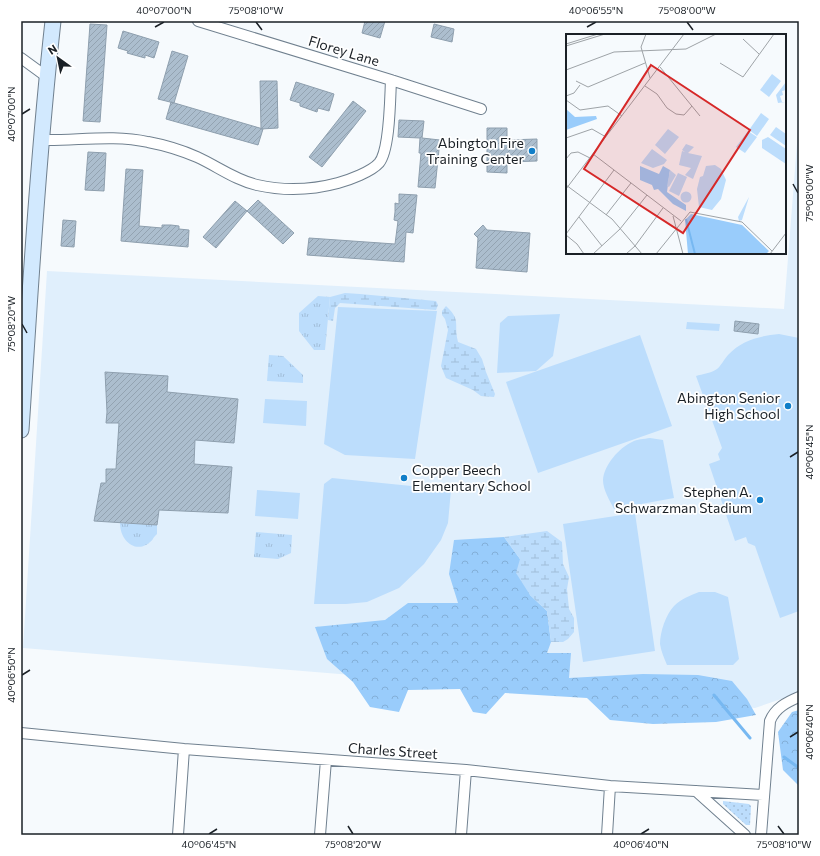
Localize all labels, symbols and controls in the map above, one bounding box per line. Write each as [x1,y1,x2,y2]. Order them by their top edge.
text: 40°07'00"N [136,4,192,16]
text: 75°08'10"W [228,4,284,16]
text: 40°06'55"N [569,4,623,16]
text: 75°08'00"W [658,4,716,16]
street label: Florey Lane [307,32,382,69]
inset map [566,34,786,254]
north arrow [38,38,78,78]
text: N [45,41,59,57]
text: 40°07'00"N [5,86,17,142]
place label: Abington Fire Training Center [426,134,524,167]
marker: Abington Fire Training Center [527,146,537,156]
text: 75°08'00"W [803,164,815,222]
text: 75°08'20"W [5,296,17,352]
place label: Abington Senior High School [677,389,780,422]
marker: Abington Senior High School [783,401,793,411]
text: 40°06'45"N [803,425,815,479]
place label: Copper Beech Elementary School [412,461,531,494]
marker: Copper Beech Elementary School [399,473,409,483]
place label: Stephen A. Schwarzman Stadium [615,483,752,516]
marker: Stephen A. Schwarzman Stadium [755,495,765,505]
text: 40°06'50"N [5,647,17,703]
text: 40°06'40"N [803,704,815,760]
street label: Charles Street [348,739,439,762]
text: 40°06'45"N [182,838,236,850]
text: 75°08'20"W [325,838,381,850]
text: 40°06'40"N [613,838,669,850]
text: 75°08'10"W [756,838,812,850]

